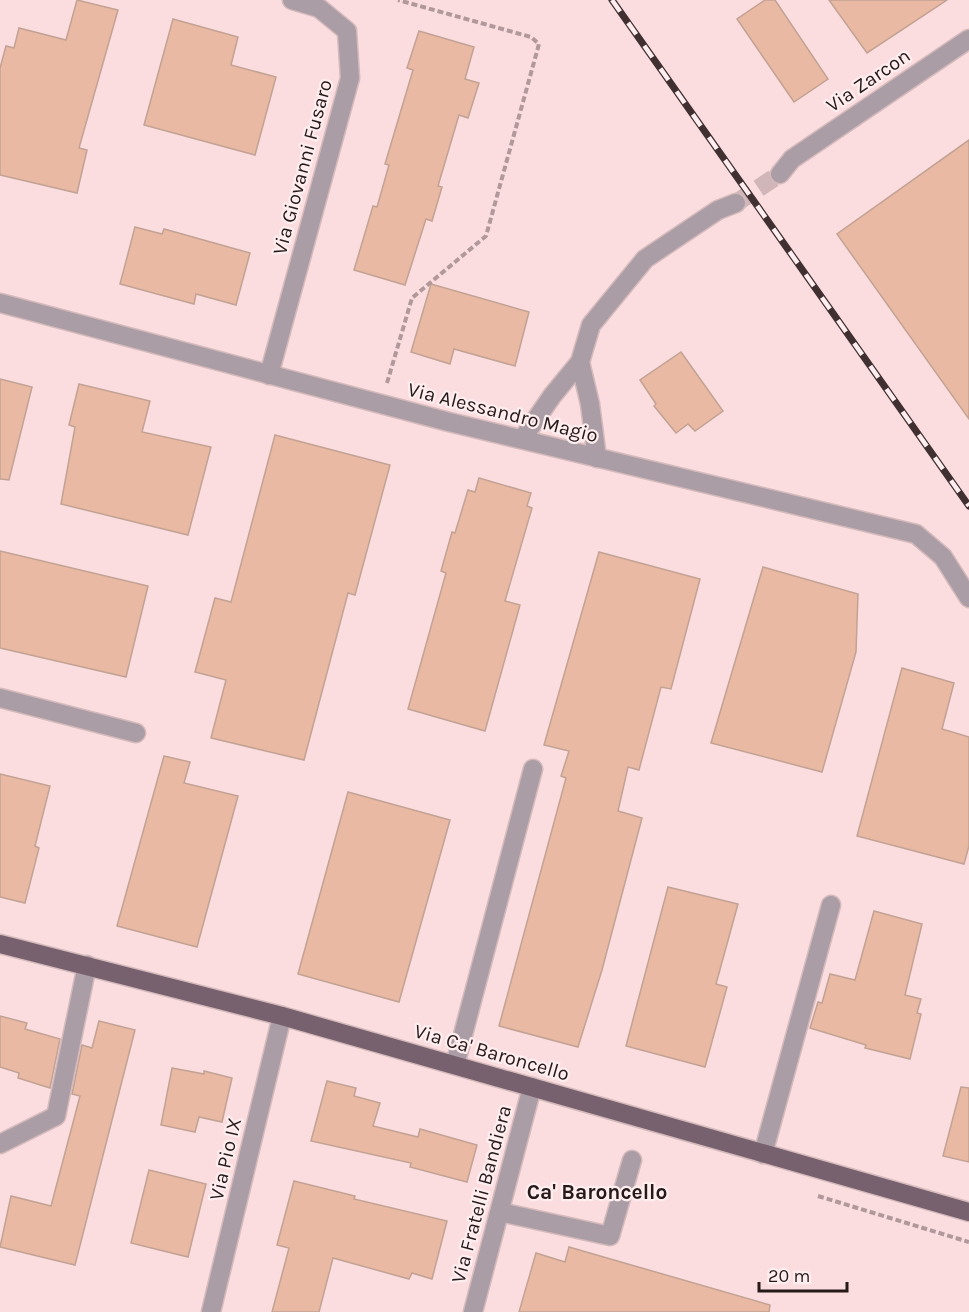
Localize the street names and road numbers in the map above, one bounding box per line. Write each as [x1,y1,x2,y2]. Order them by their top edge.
street label: Via Zarcon [822,44,915,117]
street label: Via Giovanni Fusaro [268,77,337,257]
street label: Via Alessandro Magio [405,378,600,447]
street label: Via Ca' Baroncello [412,1019,572,1086]
street label: Via Fratelli Bandiera [447,1103,516,1286]
street label: Via Pio IX [205,1116,246,1203]

